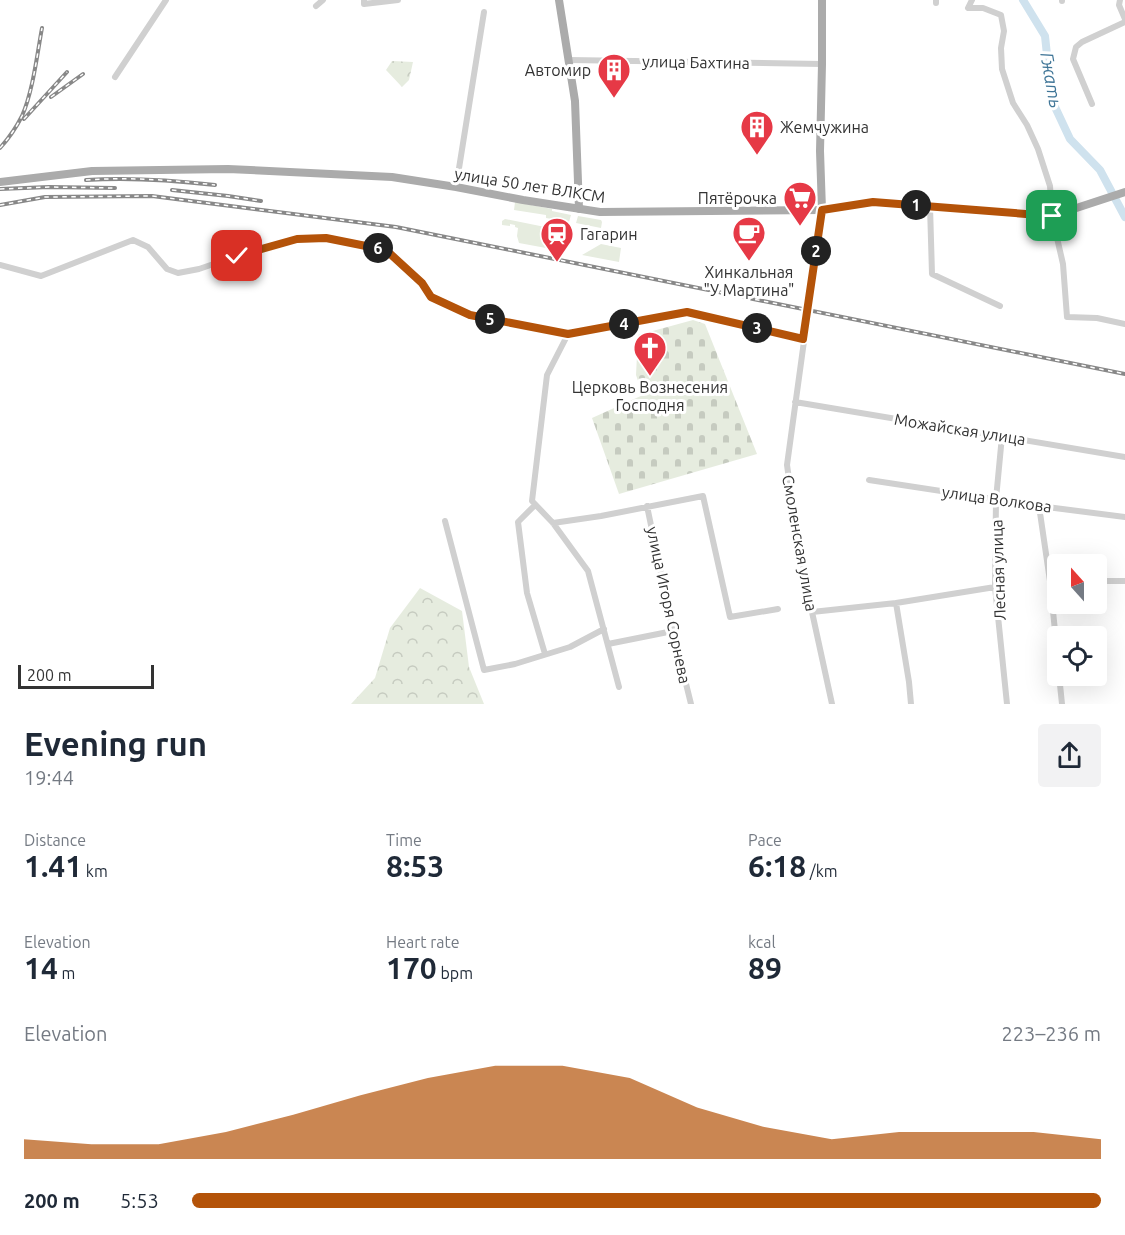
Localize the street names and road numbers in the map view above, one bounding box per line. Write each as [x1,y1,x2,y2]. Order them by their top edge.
street label: улица Бахтина [642,52,750,72]
street label: улица 50 лет ВЛКСМ [453,164,607,206]
street label: Можайская улица [893,410,1027,448]
street label: Смоленская улица [779,473,821,613]
street label: улица Волкова [941,482,1053,516]
street label: Лесная улица [987,519,1009,621]
street label: улица Игоря Сорнева [644,525,694,685]

